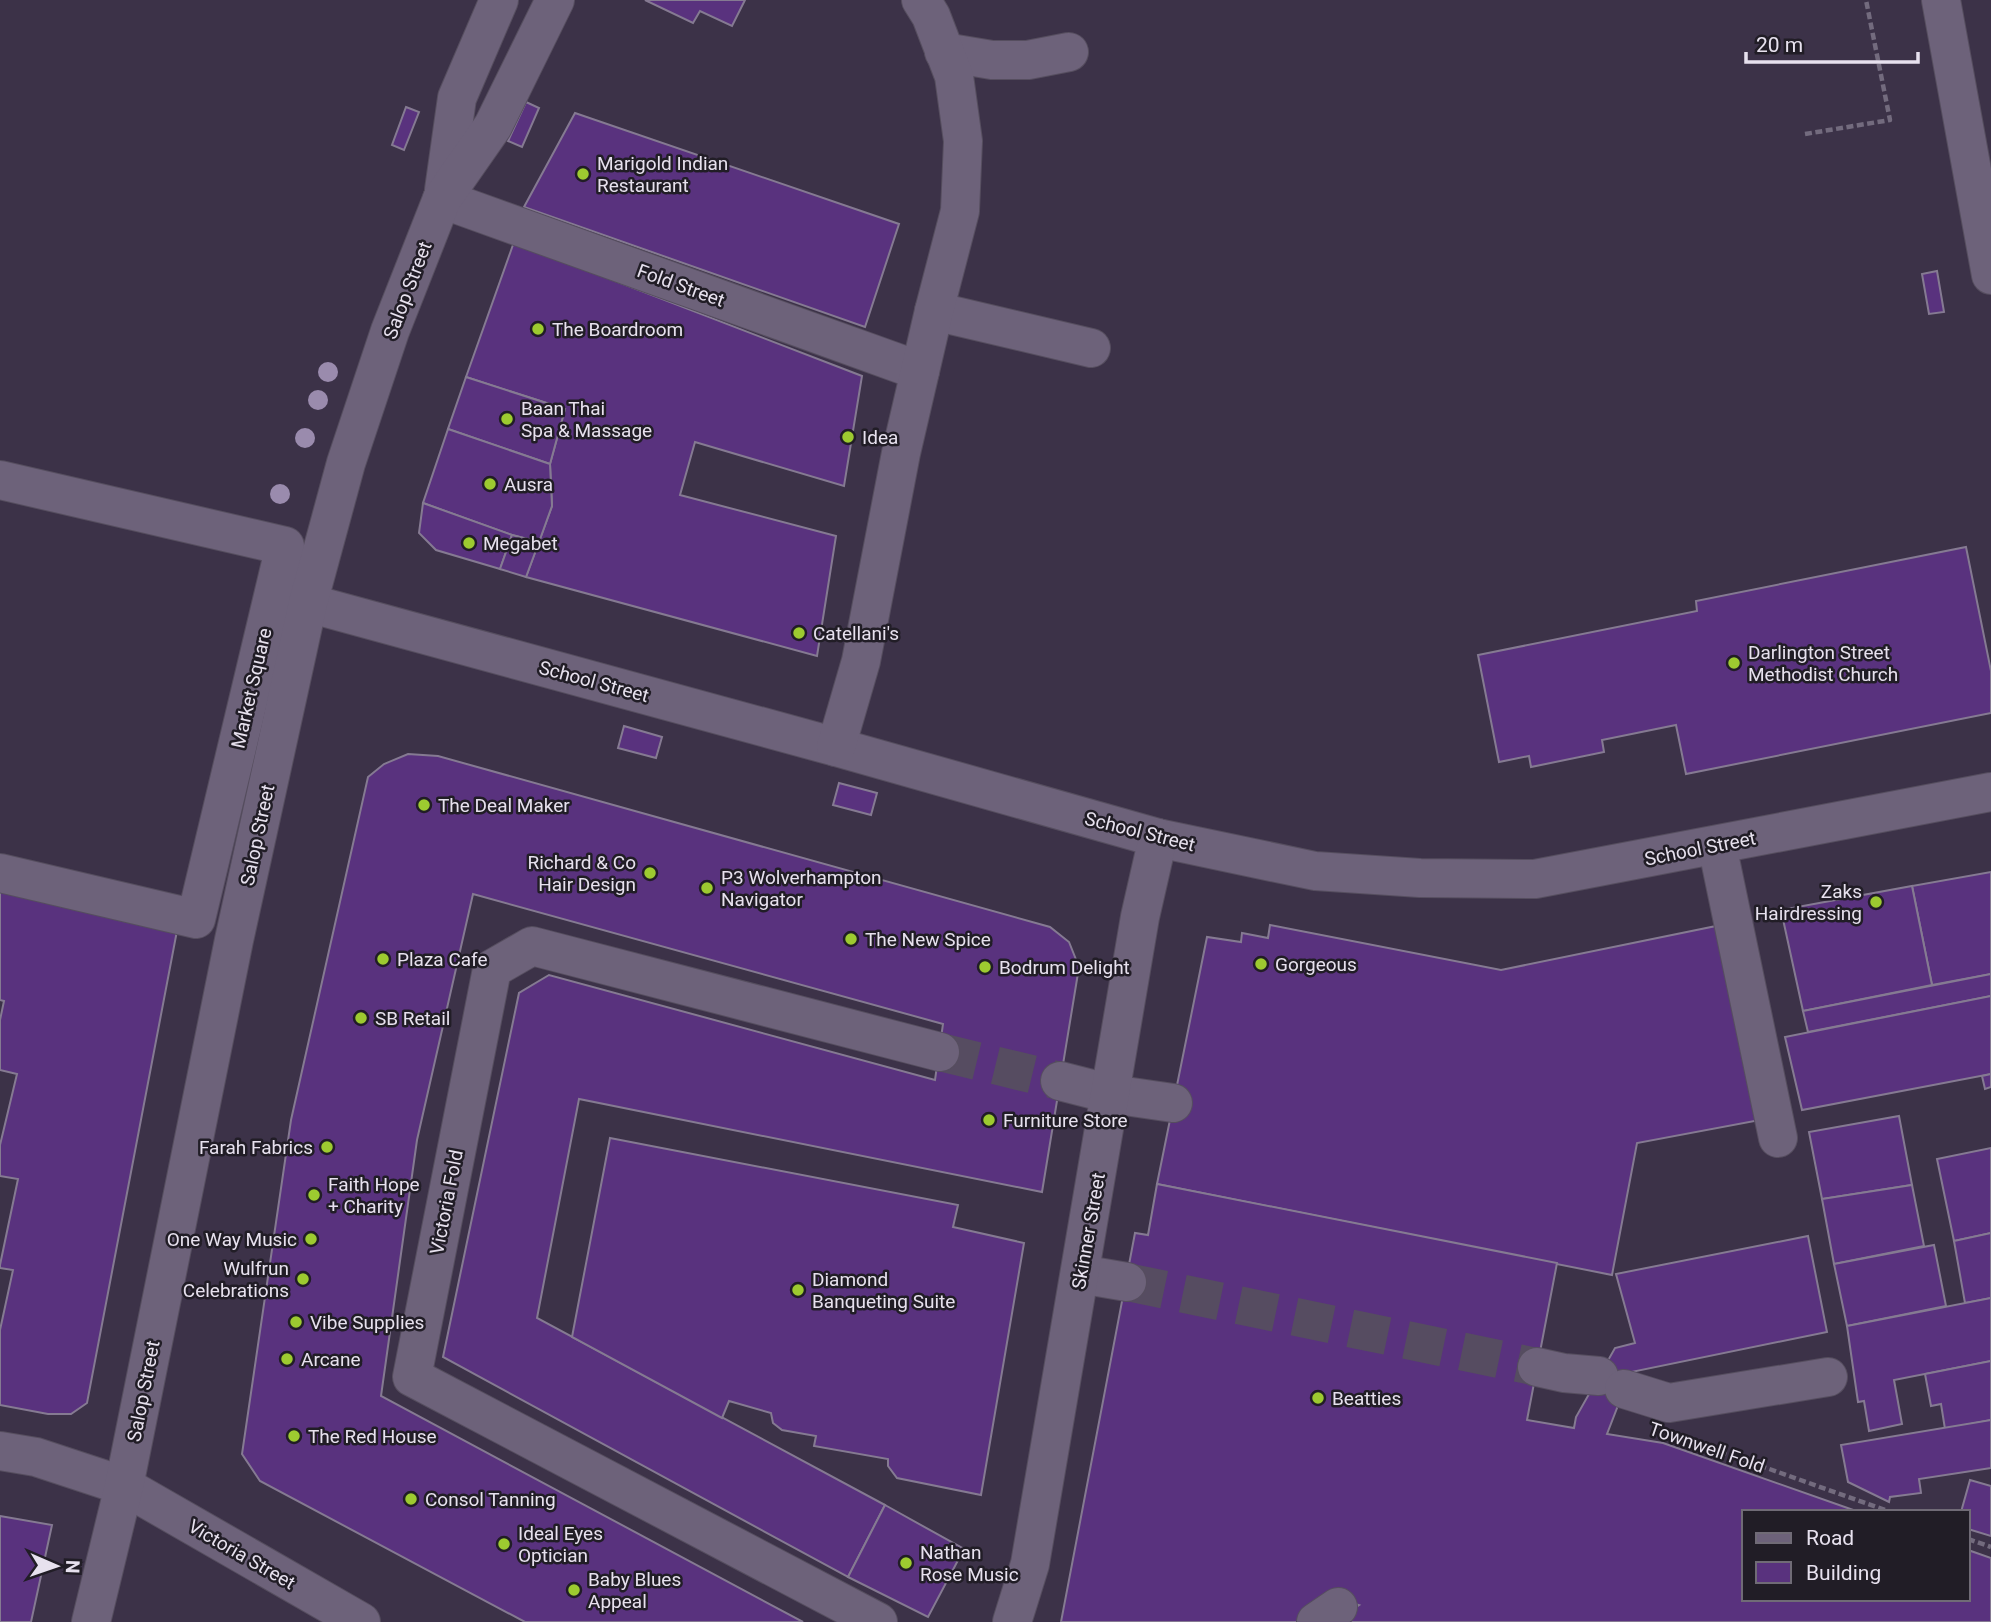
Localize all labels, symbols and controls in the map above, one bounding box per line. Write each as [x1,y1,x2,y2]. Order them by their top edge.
scale bar [1746,21,1918,65]
text: 20 m [1756,33,1803,57]
place label: Marigold Indian Restaurant [597,152,728,197]
marker: Marigold Indian Restaurant [575,166,591,182]
street label: Salop Street [378,238,437,342]
street label: Fold Street [634,259,728,312]
place label: The Boardroom [552,318,683,341]
marker: The Boardroom [530,321,546,337]
place label: Baan Thai Spa & Massage [521,397,652,442]
marker: Baan Thai Spa & Massage [499,411,515,427]
place label: Idea [862,426,898,449]
marker: Idea [840,429,856,445]
place label: Ausra [504,473,553,496]
marker: Ausra [482,476,498,492]
place label: Megabet [483,532,558,555]
marker: Megabet [461,535,477,551]
place label: Catellani's [813,622,899,645]
marker: Catellani's [791,625,807,641]
street label: Market Square [226,626,277,751]
place label: Darlington Street Methodist Church [1748,641,1898,686]
marker: Darlington Street Methodist Church [1726,655,1742,671]
street label: School Street [536,656,651,707]
street label: Salop Street [236,783,279,888]
place label: The Deal Maker [438,794,570,817]
marker: The Deal Maker [416,797,432,813]
street label: School Street [1082,807,1197,856]
street label: School Street [1643,826,1758,871]
place label: Richard & Co Hair Design [528,851,636,896]
marker: Richard & Co Hair Design [642,865,658,881]
place label: P3 Wolverhampton Navigator [721,866,882,911]
marker: P3 Wolverhampton Navigator [699,880,715,896]
place label: Zaks Hairdressing [1755,880,1862,925]
marker: Zaks Hairdressing [1868,894,1884,910]
place label: The New Spice [865,928,991,951]
marker: The New Spice [843,931,859,947]
place label: Plaza Cafe [397,948,488,971]
marker: Plaza Cafe [375,951,391,967]
place label: Gorgeous [1275,953,1357,976]
place label: Bodrum Delight [999,956,1130,979]
marker: Gorgeous [1253,956,1269,972]
marker: Bodrum Delight [977,959,993,975]
place label: SB Retail [375,1007,450,1030]
marker: SB Retail [353,1010,369,1026]
place label: Furniture Store [1003,1109,1128,1132]
marker: Furniture Store [981,1112,997,1128]
place label: Farah Fabrics [199,1136,313,1159]
marker: Farah Fabrics [319,1139,335,1155]
street label: Victoria Fold [425,1148,468,1256]
street label: Skinner Street [1067,1171,1110,1291]
place label: Faith Hope + Charity [328,1173,420,1218]
marker: Faith Hope + Charity [306,1187,322,1203]
place label: One Way Music [167,1228,297,1251]
marker: One Way Music [303,1231,319,1247]
place label: Wulfrun Celebrations [183,1257,289,1302]
place label: Diamond Banqueting Suite [812,1268,955,1313]
marker: Wulfrun Celebrations [295,1271,311,1287]
marker: Diamond Banqueting Suite [790,1282,806,1298]
place label: Vibe Supplies [310,1311,424,1334]
marker: Vibe Supplies [288,1314,304,1330]
street label: Salop Street [122,1339,165,1444]
place label: Arcane [301,1348,361,1371]
marker: Arcane [279,1351,295,1367]
place label: Beatties [1332,1387,1401,1410]
marker: Beatties [1310,1390,1326,1406]
street label: Townwell Fold [1646,1417,1768,1478]
place label: The Red House [308,1425,437,1448]
marker: The Red House [286,1428,302,1444]
place label: Consol Tanning [425,1488,556,1511]
marker: Consol Tanning [403,1491,419,1507]
legend [1742,1510,1970,1601]
street label: Victoria Street [184,1515,299,1594]
place label: Ideal Eyes Optician [518,1522,603,1567]
text: Road [1806,1526,1854,1550]
north arrow [21,1531,91,1601]
marker: Ideal Eyes Optician [496,1536,512,1552]
place label: Nathan Rose Music [920,1541,1019,1586]
marker: Nathan Rose Music [898,1555,914,1571]
text: N [61,1559,84,1574]
text: Building [1806,1561,1881,1585]
place label: Baby Blues Appeal [588,1568,681,1613]
marker: Baby Blues Appeal [566,1582,582,1598]

